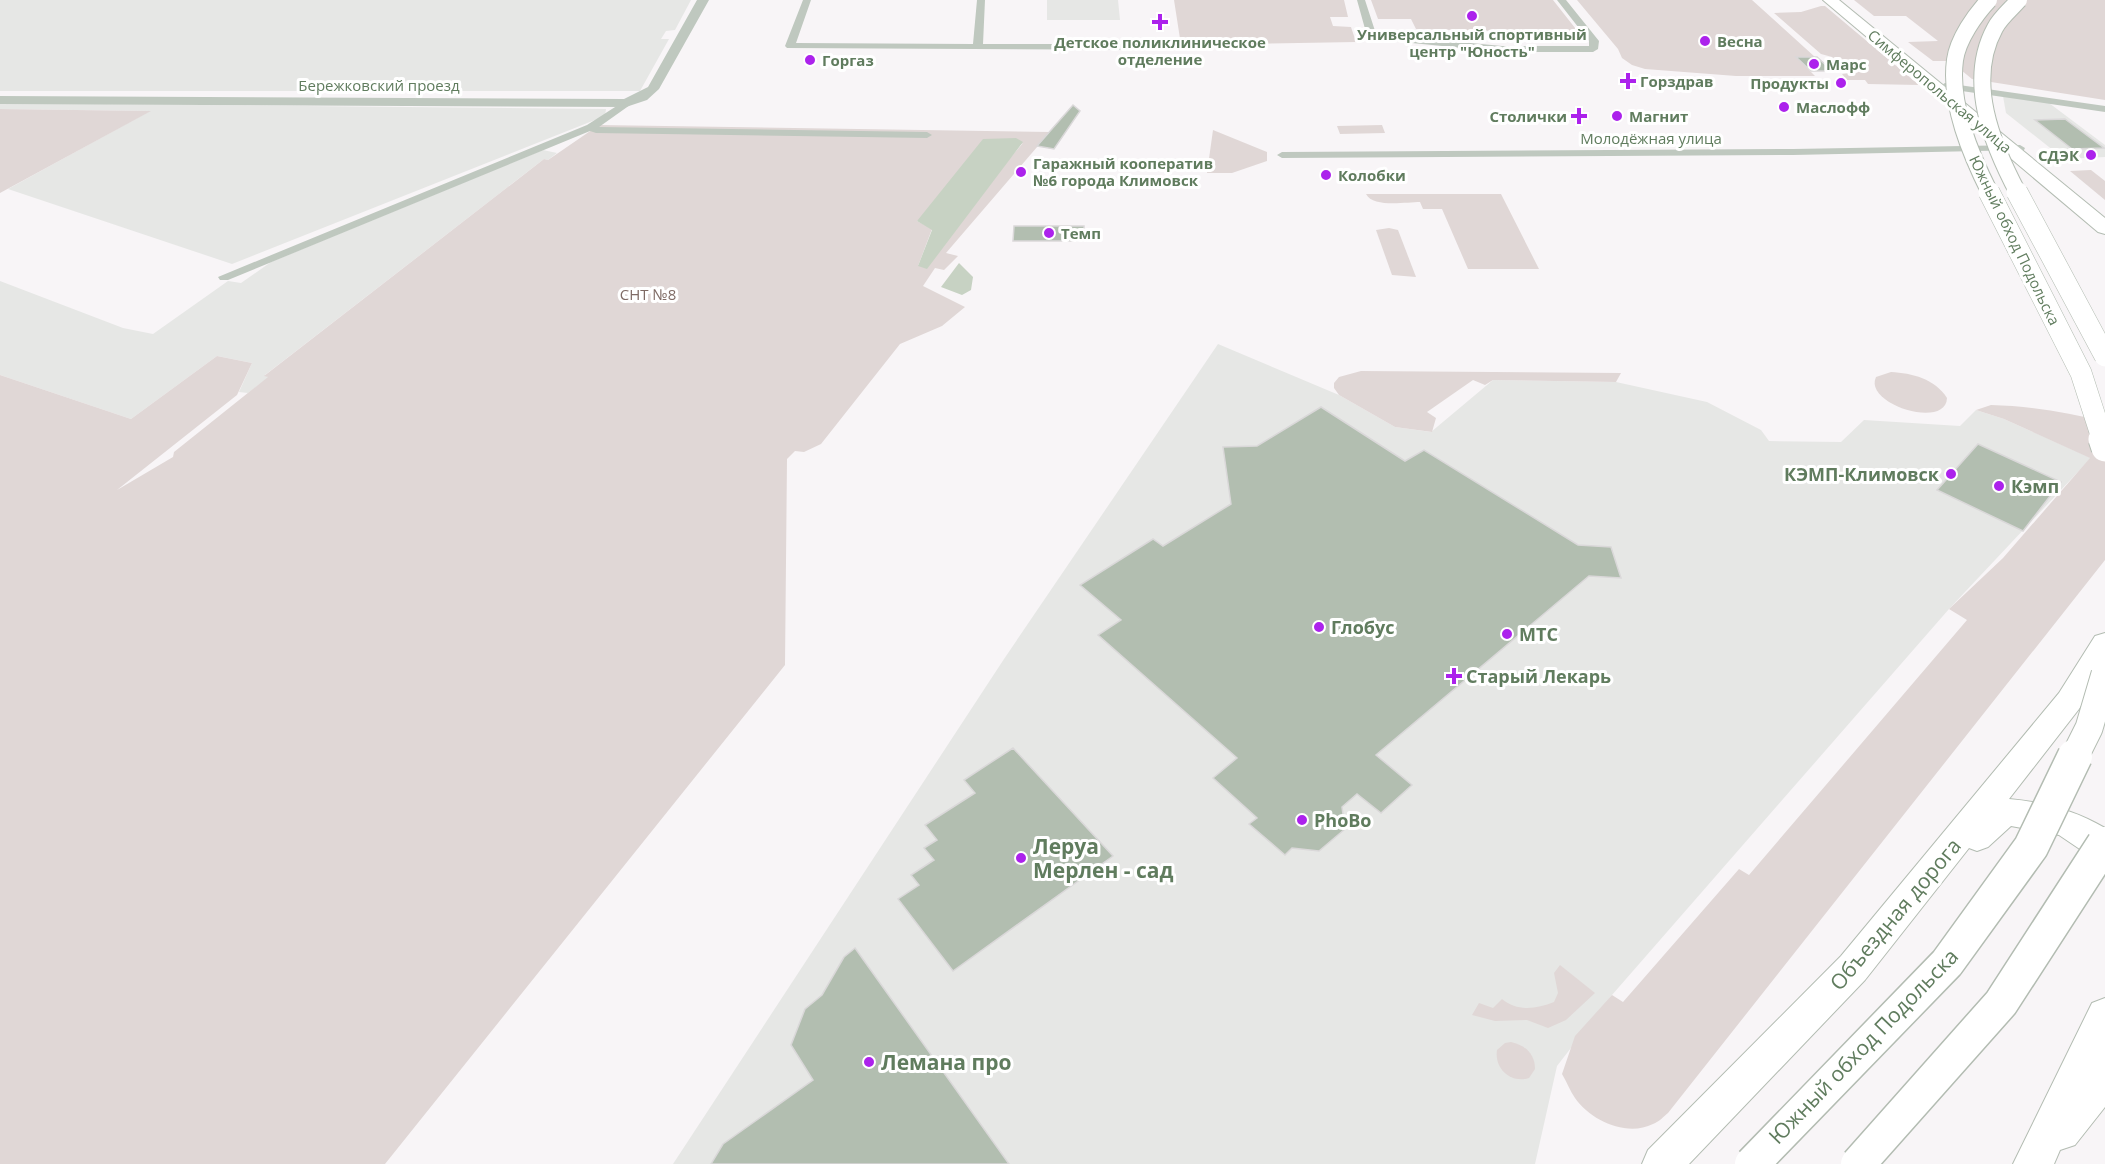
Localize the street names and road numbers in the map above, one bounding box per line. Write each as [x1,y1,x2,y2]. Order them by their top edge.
street label: Симферопольская улица [1864,25,2016,157]
street label: Бережковский проезд [298,75,460,95]
street label: Молодёжная улица [1580,128,1722,148]
street label: Южный обход Подольска [1965,152,2065,328]
street label: Объездная дорога [1823,832,1967,996]
street label: Южный обход Подольска [1762,942,1964,1150]

